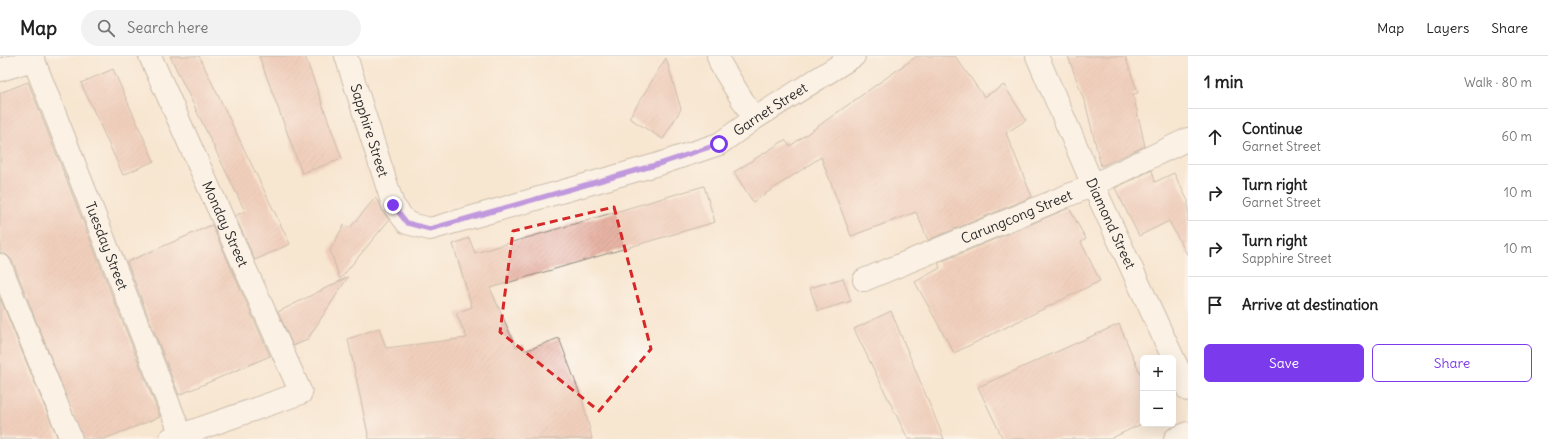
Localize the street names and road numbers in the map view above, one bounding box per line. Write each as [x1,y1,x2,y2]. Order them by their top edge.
street label: Garnet Street [730,79,811,140]
street label: Sapphire Street [346,82,393,179]
street label: Diamond Street [1082,175,1140,272]
street label: Monday Street [198,178,252,270]
street label: Carungcong Street [958,186,1075,248]
street label: Tuesday Street [81,199,132,293]

